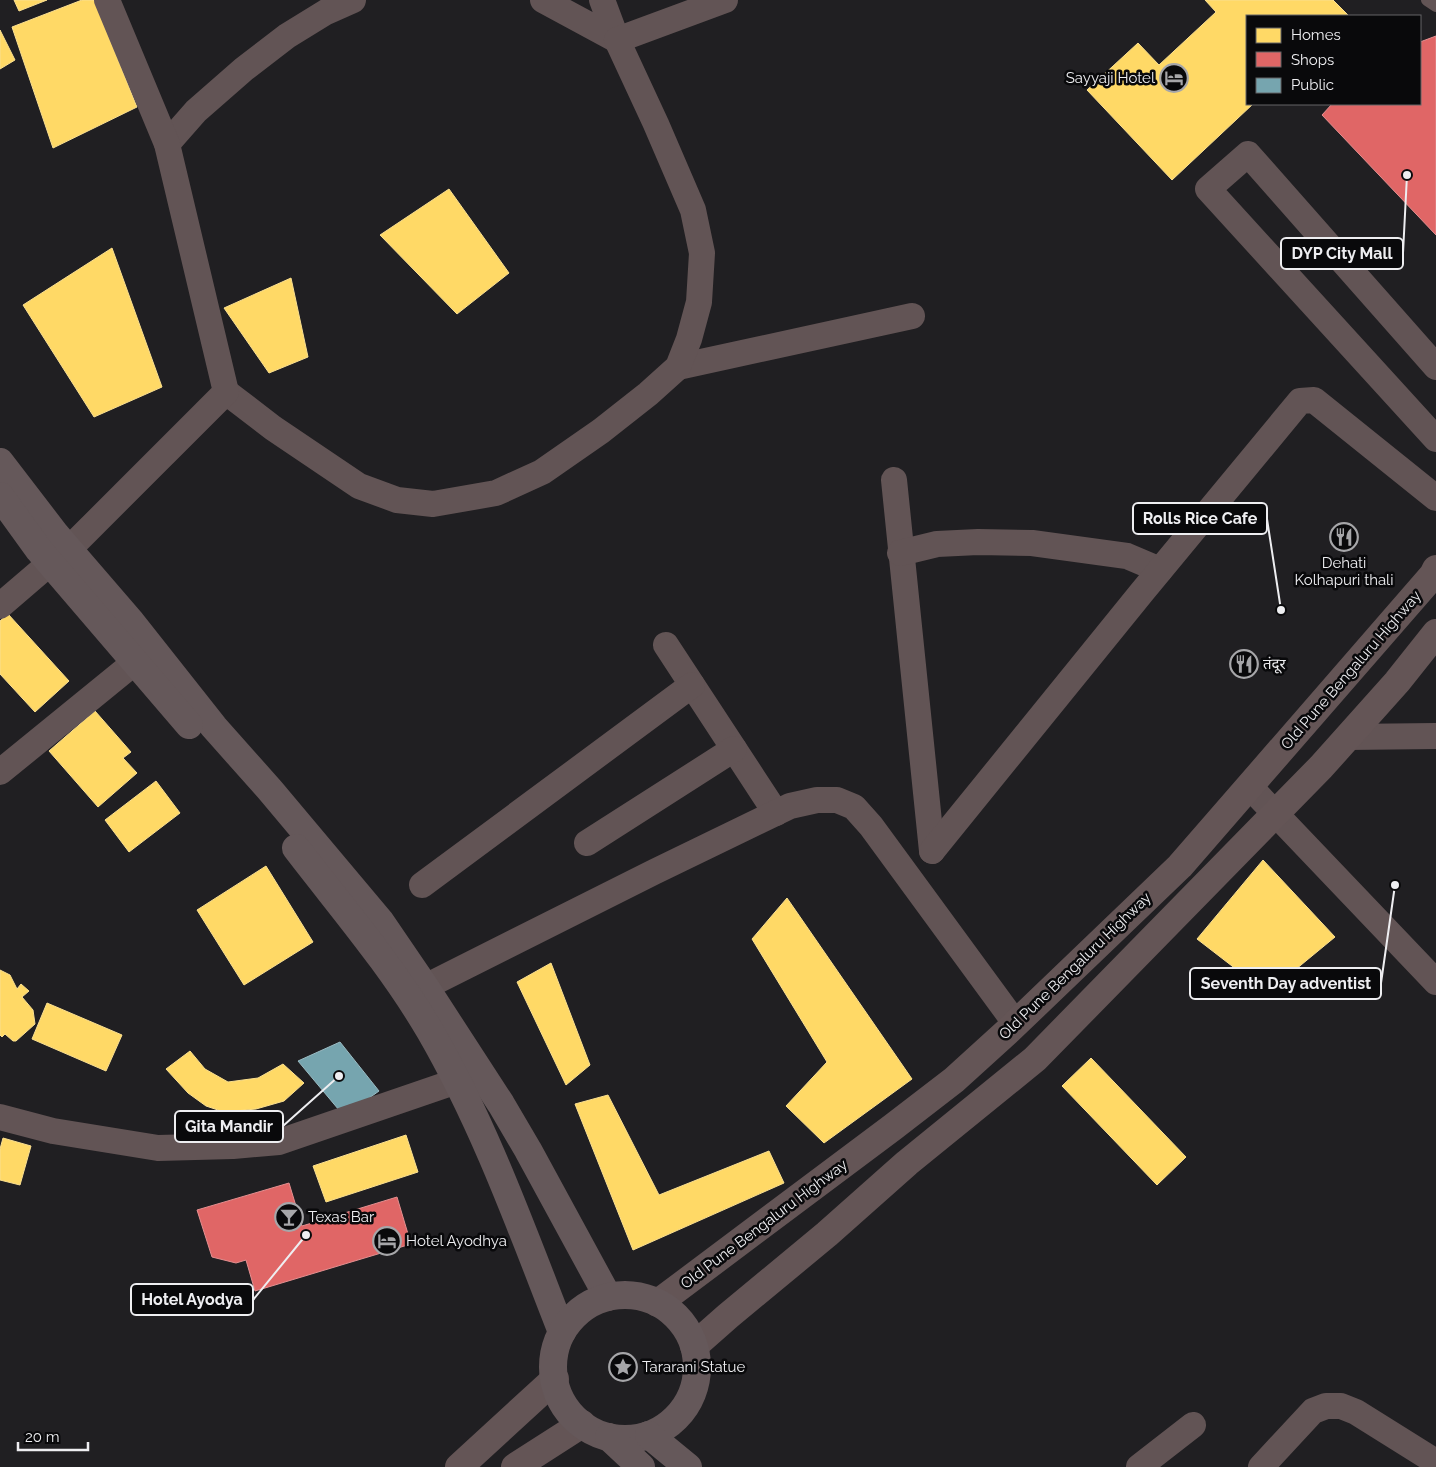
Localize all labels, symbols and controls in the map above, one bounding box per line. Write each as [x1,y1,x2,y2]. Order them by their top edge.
legend [1246,15,1421,105]
text: Homes [1291,26,1341,44]
text: Shops [1291,51,1334,69]
hotel icon: Sayyaji Hotel [1159,63,1189,93]
place label: Sayyaji Hotel [1066,69,1156,87]
text: Public [1291,76,1334,94]
callout: DYP City Mall [1281,238,1403,269]
text: DYP City Mall [1291,244,1393,263]
callout: Rolls Rice Cafe [1133,503,1267,534]
text: Rolls Rice Cafe [1143,509,1258,528]
restaurant icon: Dehati Kolhapuri thali [1329,522,1359,552]
place label: Dehati Kolhapuri thali [1295,554,1393,589]
street label: Old Pune Bengaluru Highway [1277,587,1425,753]
restaurant icon: तंदूर [1229,649,1259,679]
place label: तंदूर [1263,655,1287,674]
street label: Old Pune Bengaluru Highway [995,889,1155,1043]
callout: Seventh Day adventist [1190,968,1381,999]
text: Seventh Day adventist [1201,974,1371,993]
callout: Gita Mandir [175,1111,283,1142]
text: Gita Mandir [185,1117,273,1136]
street label: Old Pune Bengaluru Highway [677,1155,851,1293]
bar icon: Texas Bar [274,1202,304,1232]
place label: Texas Bar [308,1208,375,1226]
hotel icon: Hotel Ayodhya [372,1226,402,1256]
place label: Hotel Ayodhya [406,1232,507,1250]
callout: Hotel Ayodya [131,1284,253,1315]
text: Hotel Ayodya [141,1290,243,1309]
place icon: Tararani Statue [608,1352,638,1382]
place label: Tararani Statue [642,1358,745,1376]
scale bar [18,1420,88,1452]
text: 20 m [25,1428,60,1446]

